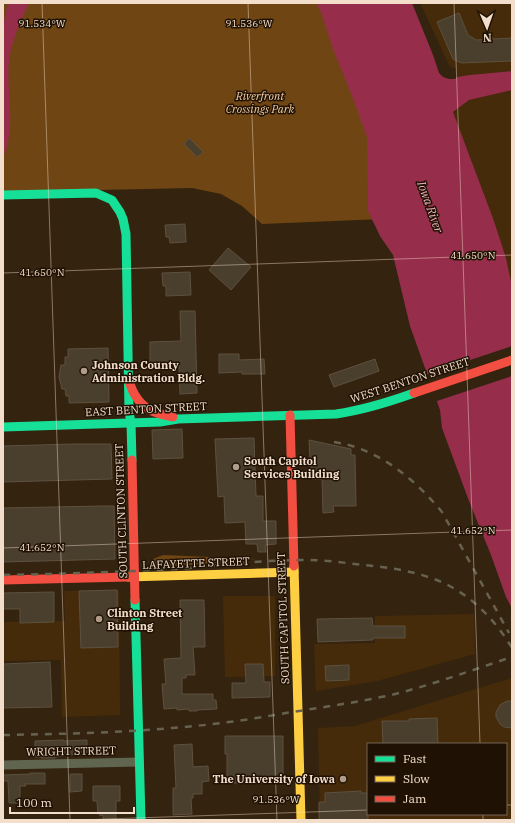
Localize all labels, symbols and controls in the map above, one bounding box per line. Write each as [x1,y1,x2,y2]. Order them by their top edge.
north arrow [467,8,507,48]
text: 91.534°W [18,17,66,30]
text: 91.536°W [225,17,273,30]
text: N [482,31,492,45]
park label: Riverfront Crossings Park [226,89,294,116]
water label: Iowa River [414,178,447,235]
text: 41.650°N [450,249,496,262]
text: 41.650°N [19,266,65,279]
street label: WEST BENTON STREET [348,354,472,406]
place label: Johnson County Administration Bldg. [92,358,205,385]
marker: Johnson County Administration Bldg. [79,366,89,376]
street label: EAST BENTON STREET [85,399,207,419]
street label: SOUTH CLINTON STREET [112,443,130,579]
place label: South Capitol Services Building [244,454,340,481]
marker: South Capitol Services Building [231,462,241,472]
text: 41.652°N [450,524,496,537]
text: 41.652°N [19,541,65,554]
street label: SOUTH CAPITOL STREET [274,552,292,684]
street label: LAFAYETTE STREET [142,554,250,572]
place label: Clinton Street Building [107,606,182,633]
marker: Clinton Street Building [94,614,104,624]
street label: WRIGHT STREET [26,743,116,759]
legend [367,743,507,815]
text: Fast [403,751,427,766]
text: Slow [403,771,430,786]
place label: The University of Iowa [213,772,335,786]
marker: The University of Iowa [338,774,348,784]
scale bar [10,789,134,815]
text: Jam [403,791,427,806]
text: 91.536°W [252,793,300,806]
text: 100 m [16,795,52,810]

